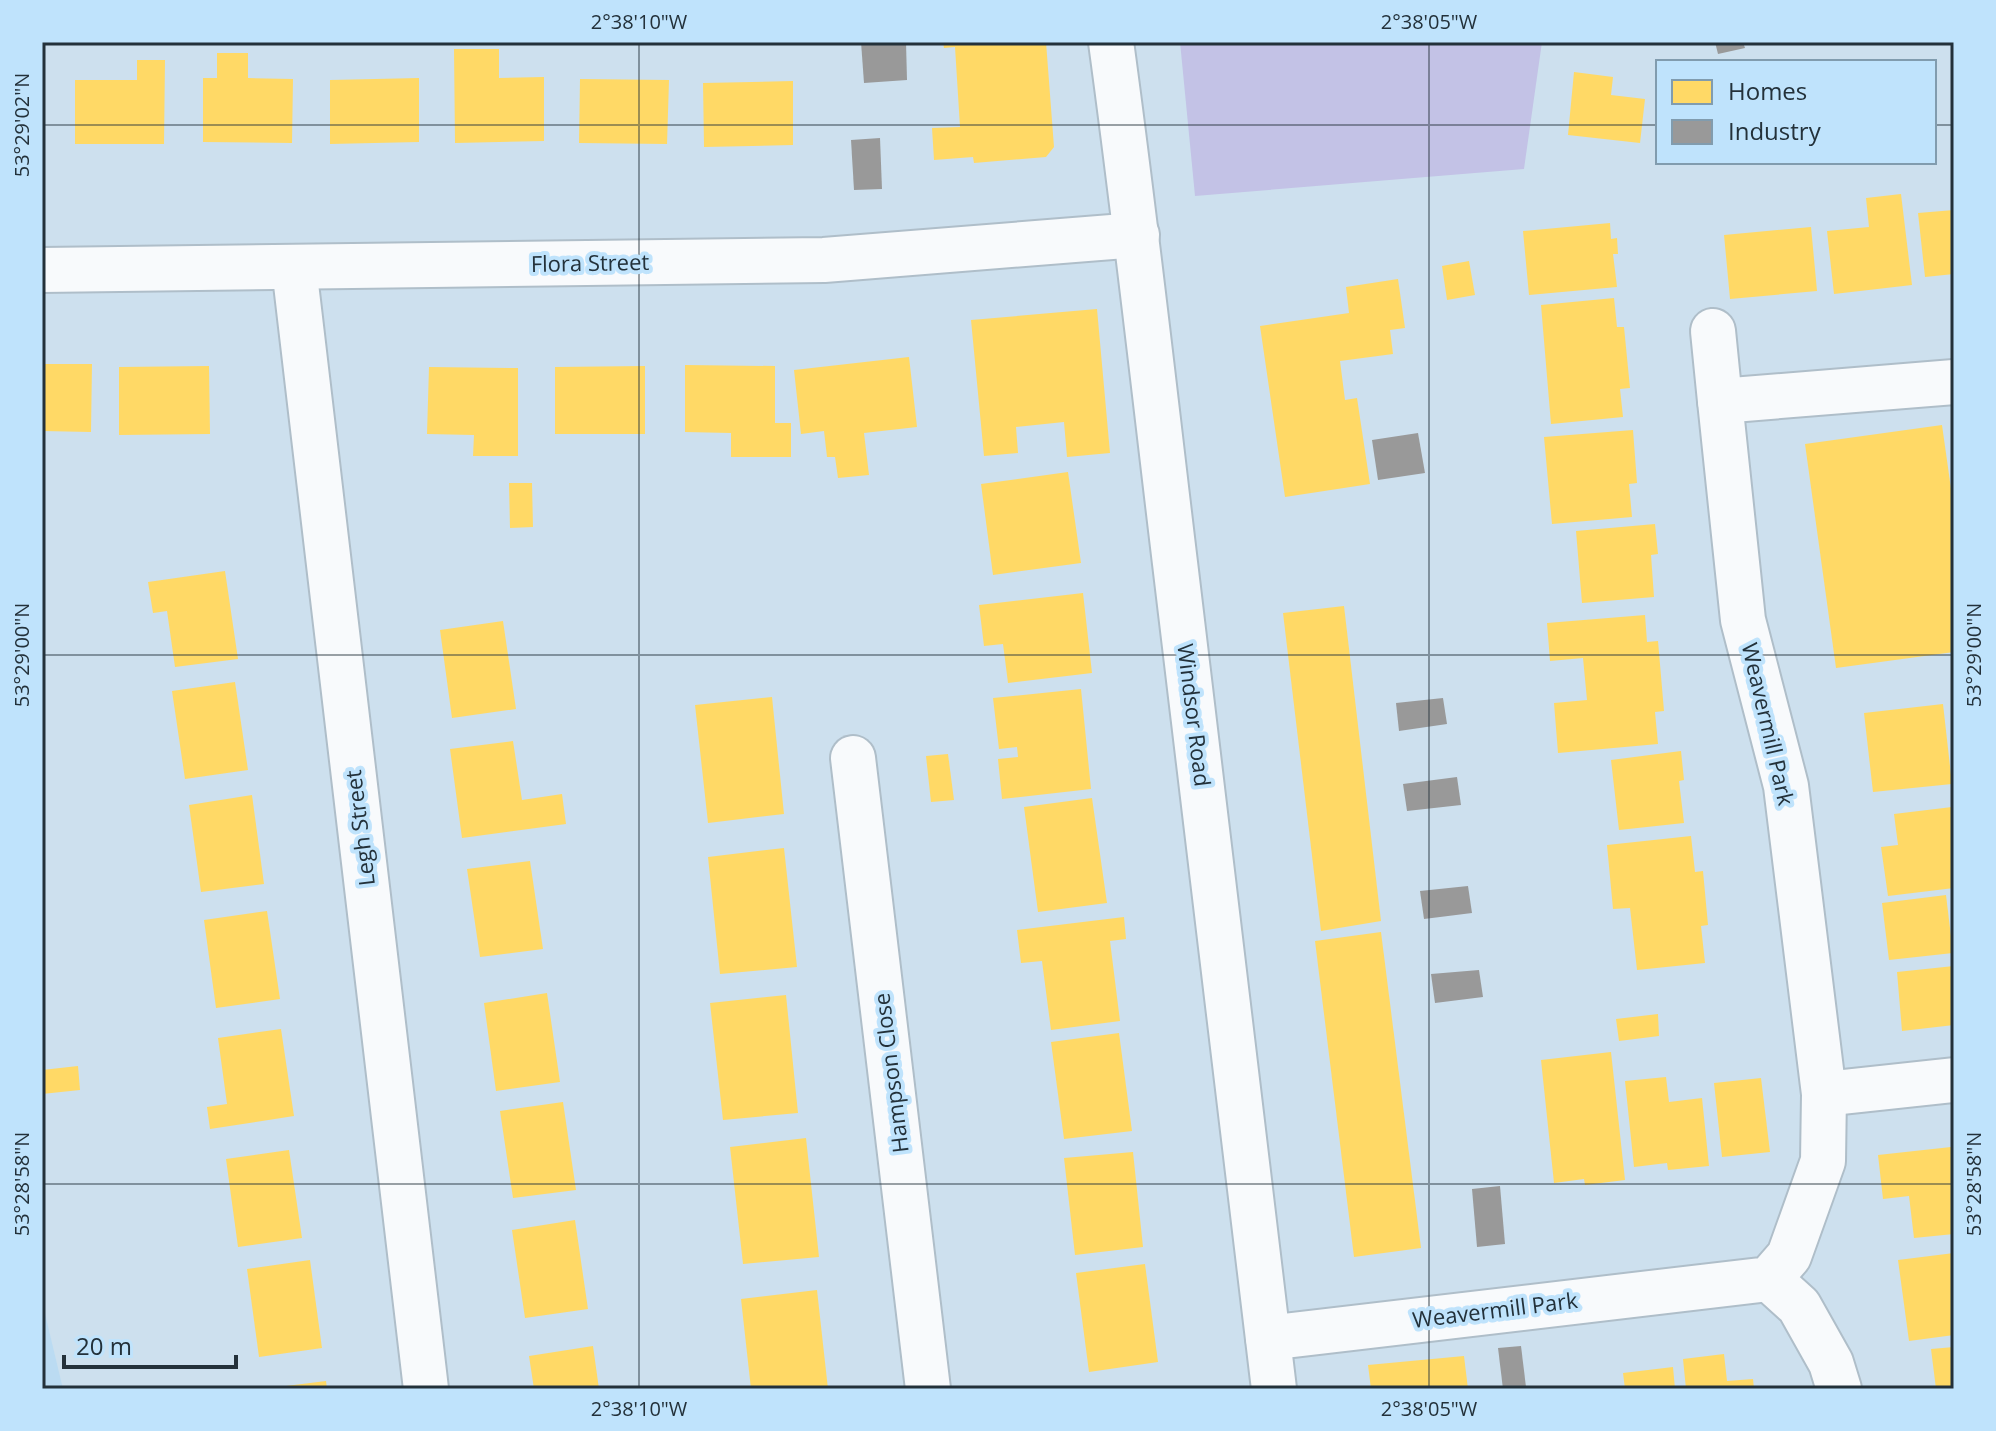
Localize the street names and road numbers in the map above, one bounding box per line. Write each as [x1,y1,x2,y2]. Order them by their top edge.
street label: Flora Street [530,246,650,278]
street label: Weavermill Park [1736,640,1802,808]
street label: Windsor Road [1171,642,1219,788]
street label: Legh Street [337,768,381,888]
street label: Hampson Close [865,992,915,1155]
street label: Weavermill Park [1411,1284,1580,1334]

